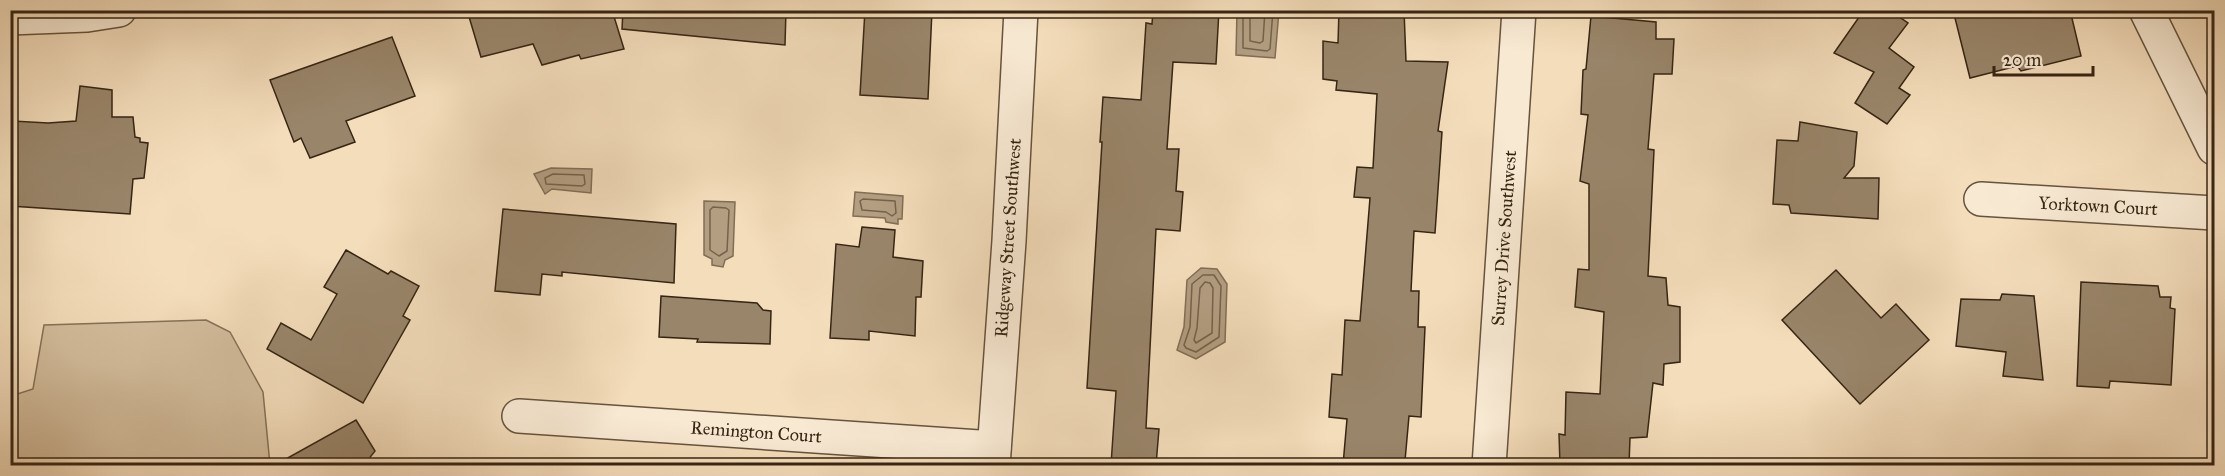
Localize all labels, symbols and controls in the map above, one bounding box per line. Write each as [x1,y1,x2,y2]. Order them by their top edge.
scale bar [1994,39,2093,77]
text: 20 m [2003,49,2041,71]
street label: Ridgeway Street Southwest [990,137,1027,339]
street label: Surrey Drive Southwest [1487,149,1521,327]
street label: Yorktown Court [2038,192,2159,220]
street label: Remington Court [689,416,823,449]

